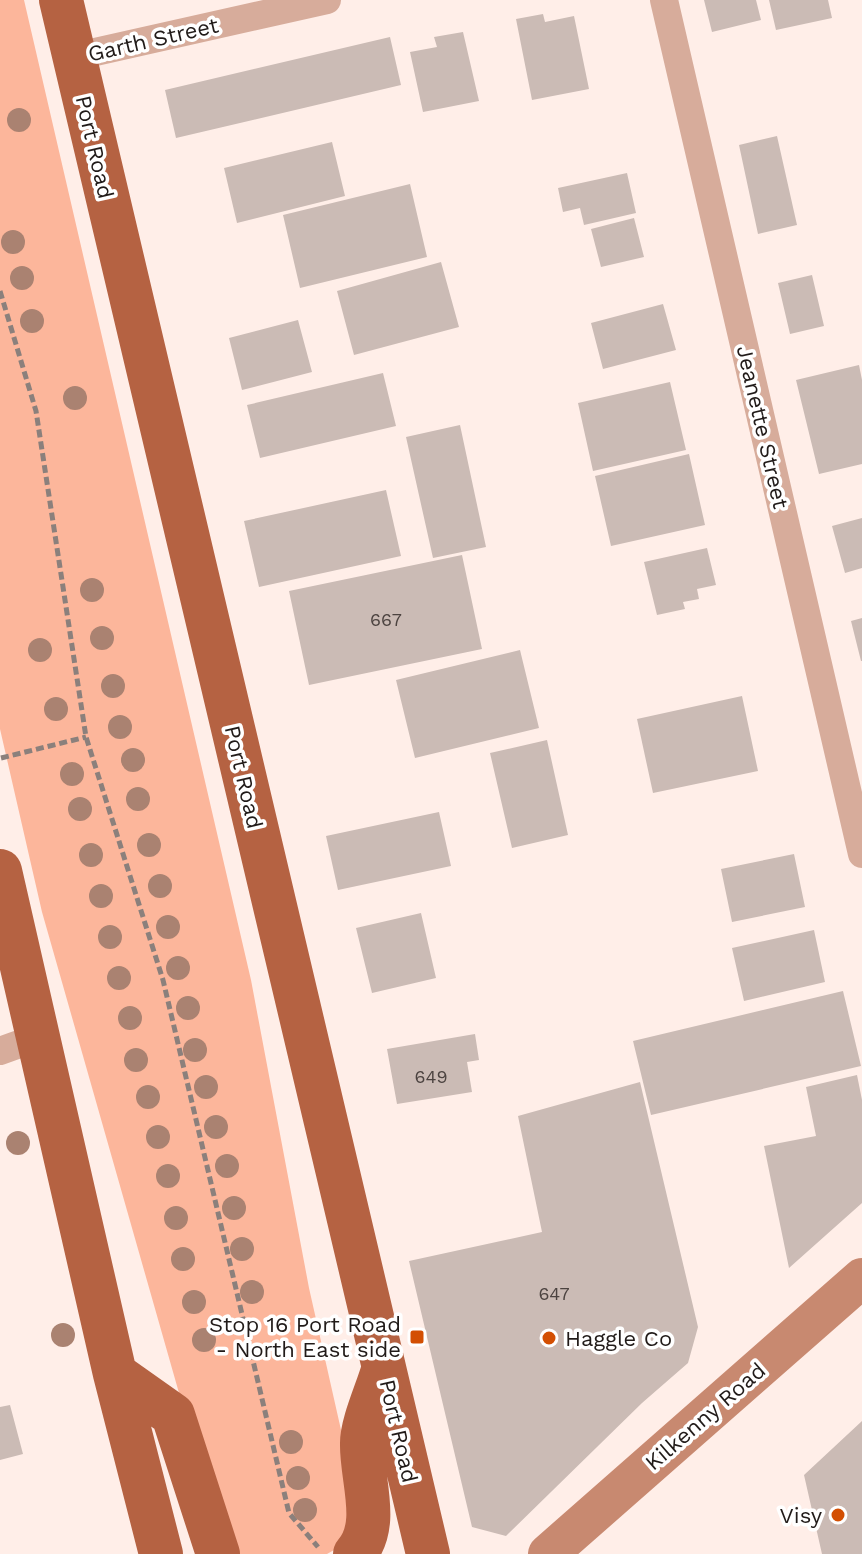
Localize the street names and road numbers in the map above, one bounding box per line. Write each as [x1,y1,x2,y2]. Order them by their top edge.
street label: Garth Street [85,12,221,67]
street label: Port Road [71,93,119,201]
street label: Jeanette Street [732,343,793,511]
street label: Port Road [220,723,268,831]
street label: Kilkenny Road [640,1357,770,1475]
street label: Port Road [375,1377,423,1485]

